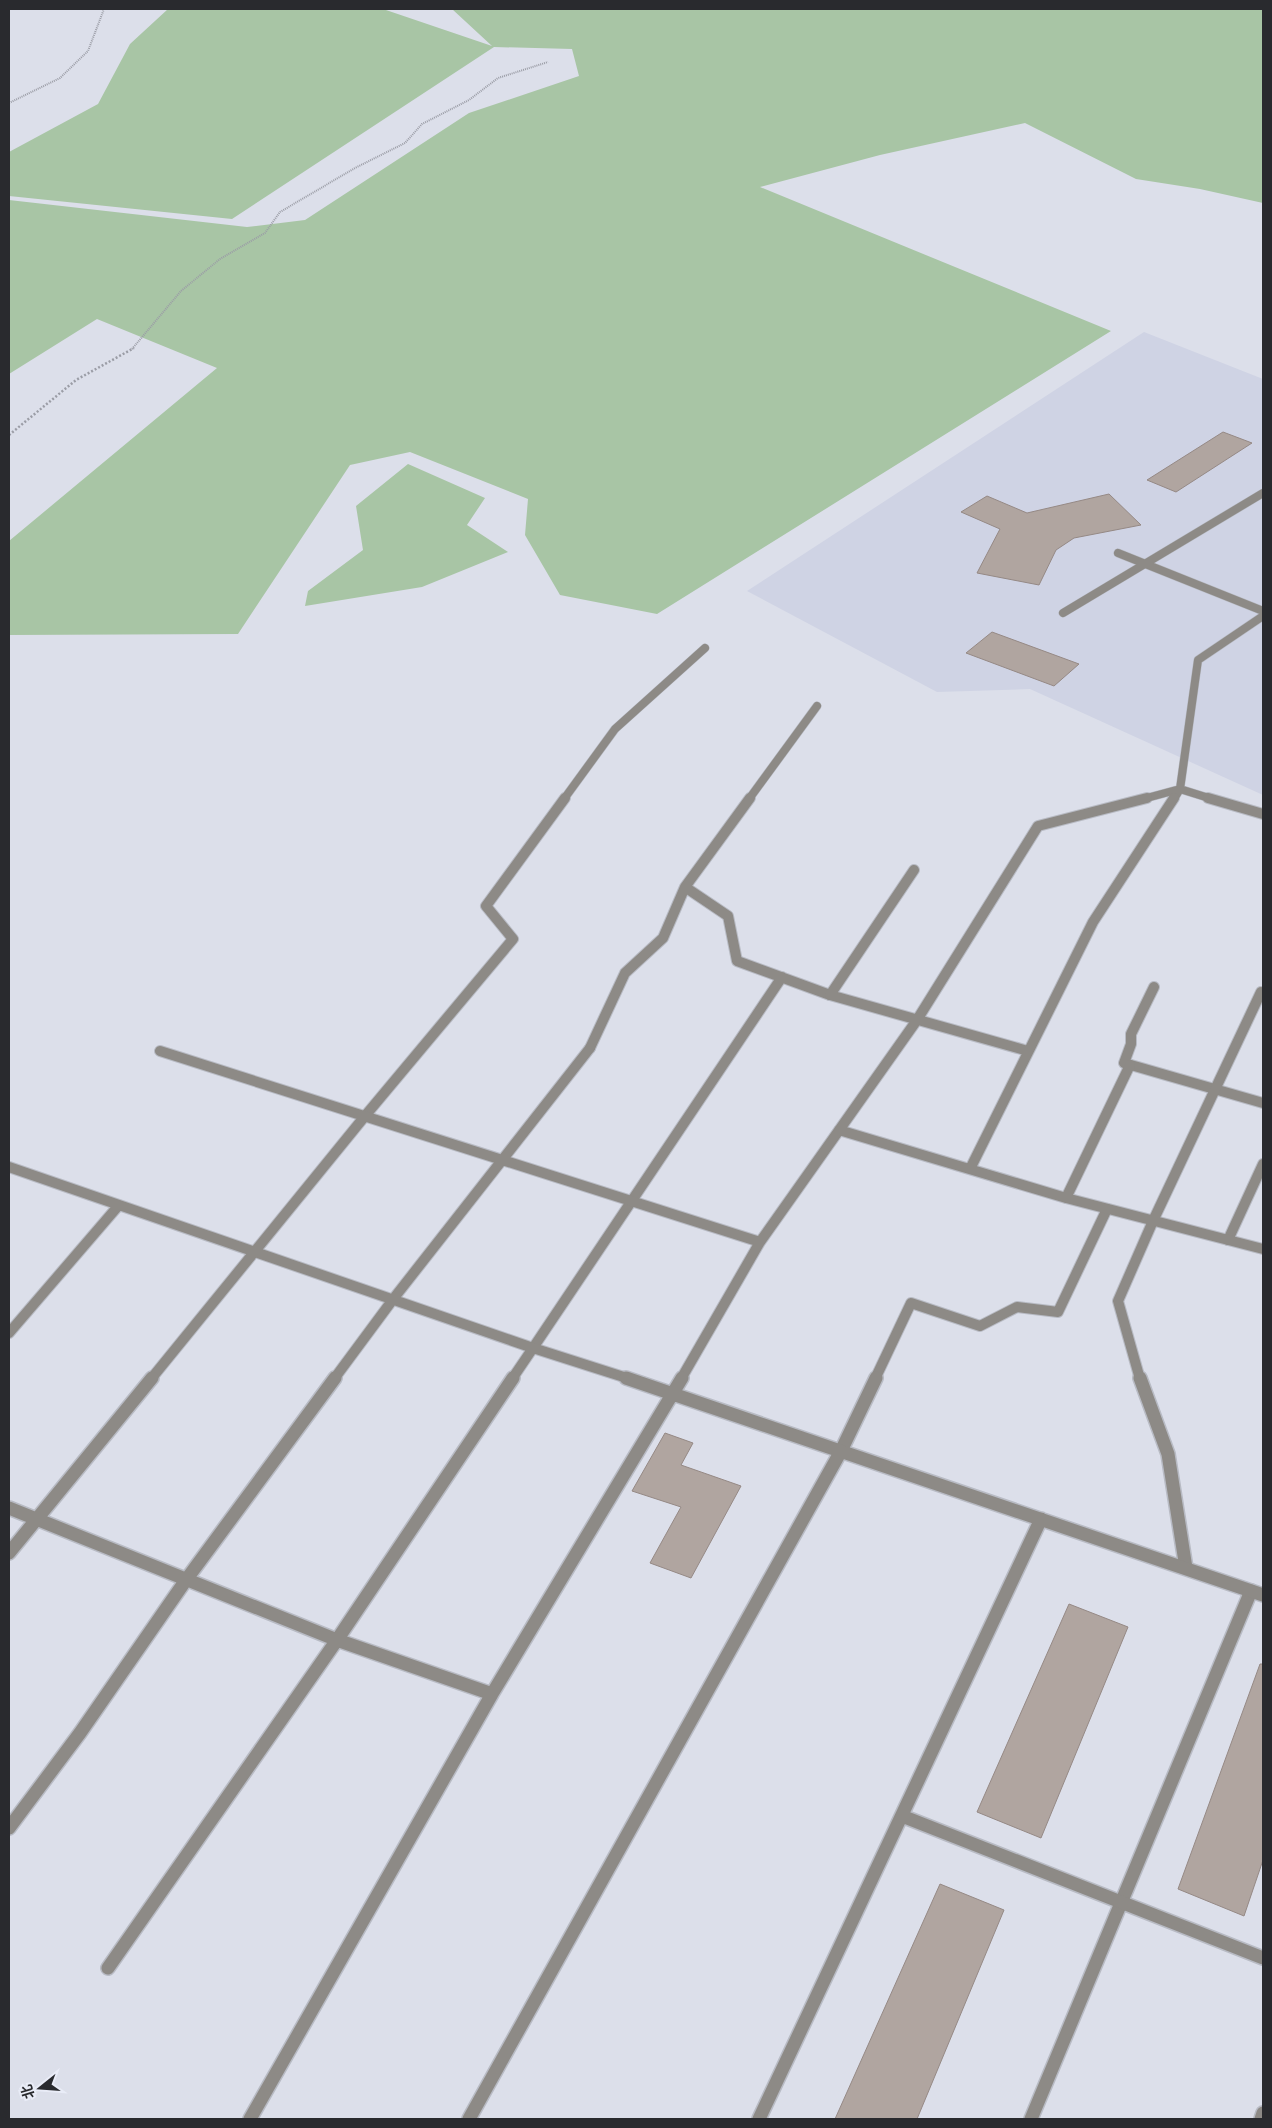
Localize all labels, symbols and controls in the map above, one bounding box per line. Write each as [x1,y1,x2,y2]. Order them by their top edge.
north arrow [15,2063,65,2113]
text: 北 [17,2082,38,2101]

